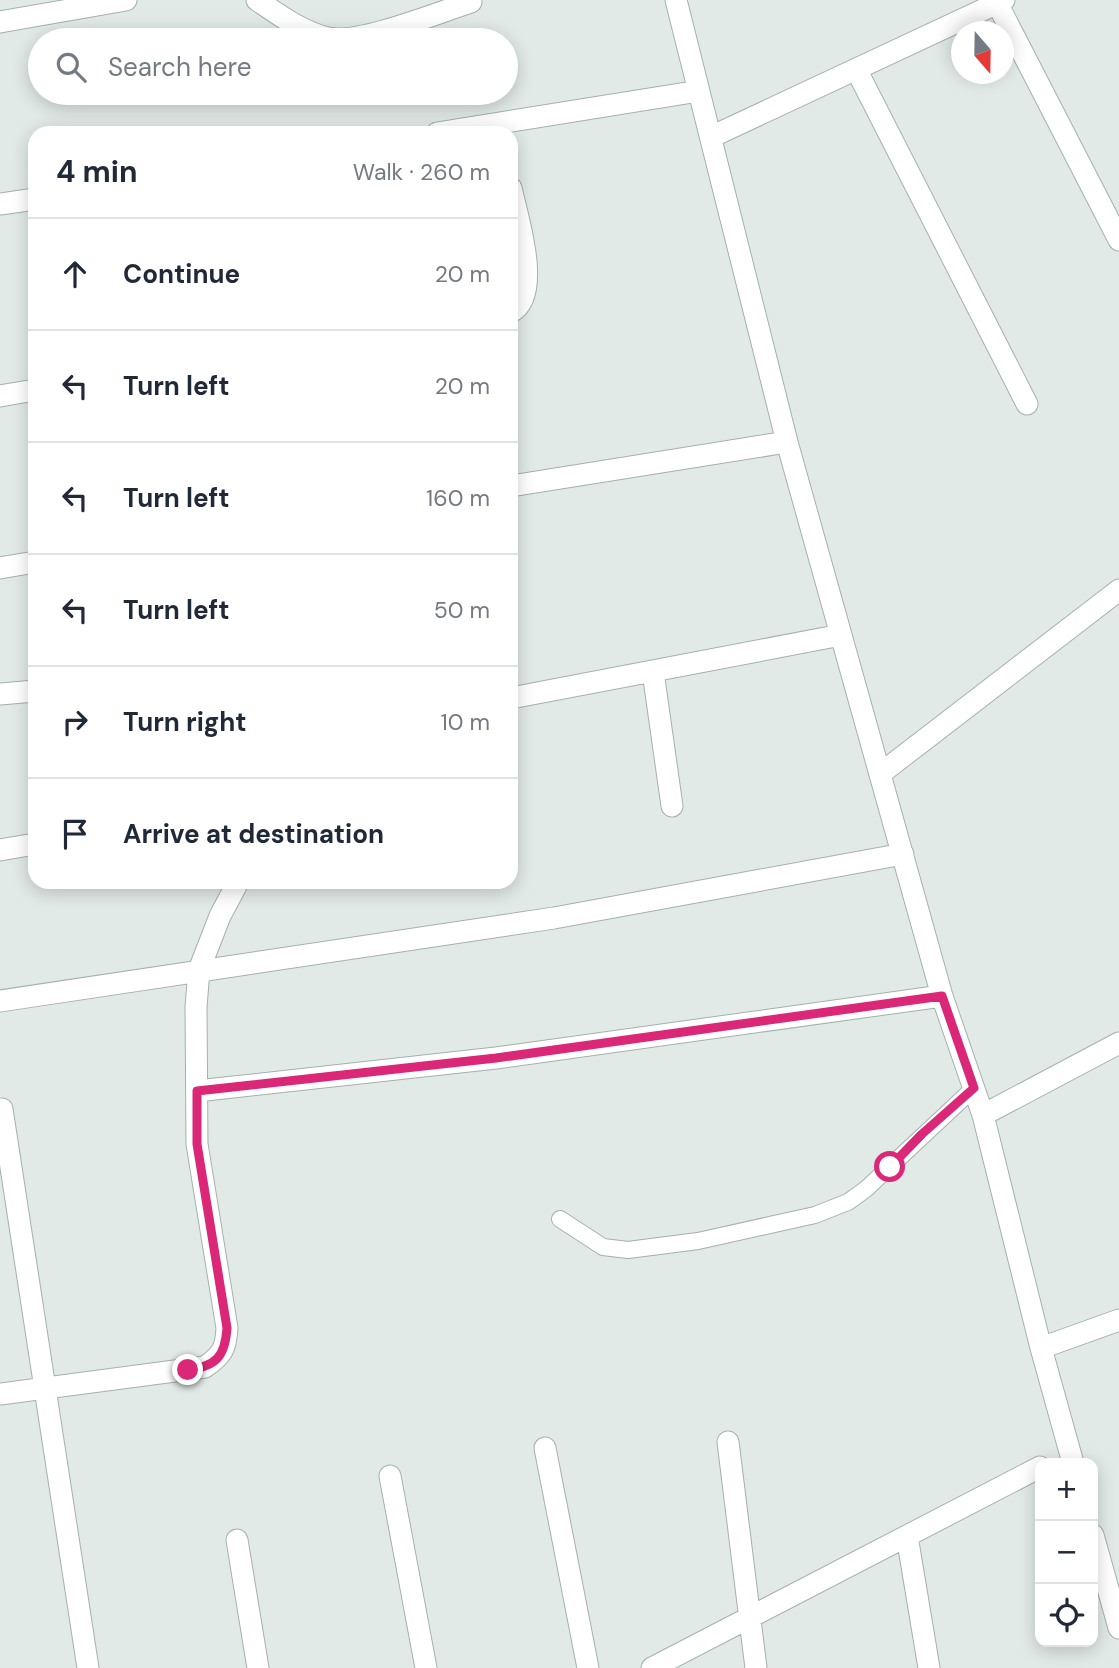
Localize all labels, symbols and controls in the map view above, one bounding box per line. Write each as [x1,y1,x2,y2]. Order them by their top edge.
north arrow [951,21,1014,84]
search box [28,28,518,105]
icon: search [52,48,90,86]
text: Search here [108,50,251,84]
text: 4 min [56,152,138,191]
text: Walk · 260 m [353,157,490,187]
icon: ahead [56,255,94,293]
text: Continue [123,257,240,291]
text: 20 m [435,259,490,289]
icon: left [56,367,94,405]
text: Turn left [123,369,230,403]
text: 20 m [435,371,490,401]
icon: left [56,479,94,517]
text: Turn left [123,481,230,515]
text: 160 m [426,483,490,513]
icon: left [56,591,94,629]
text: Turn left [123,593,230,627]
text: 50 m [434,595,490,625]
icon: right [56,703,94,741]
text: Turn right [123,705,247,739]
text: 10 m [440,707,490,737]
icon: arrive [56,815,94,853]
text: Arrive at destination [123,817,384,851]
route start [874,1151,905,1182]
route end [172,1354,203,1385]
map controls [1035,1458,1098,1647]
button: + [1035,1458,1098,1521]
button: − [1035,1521,1098,1584]
button: locate [1035,1584,1098,1647]

